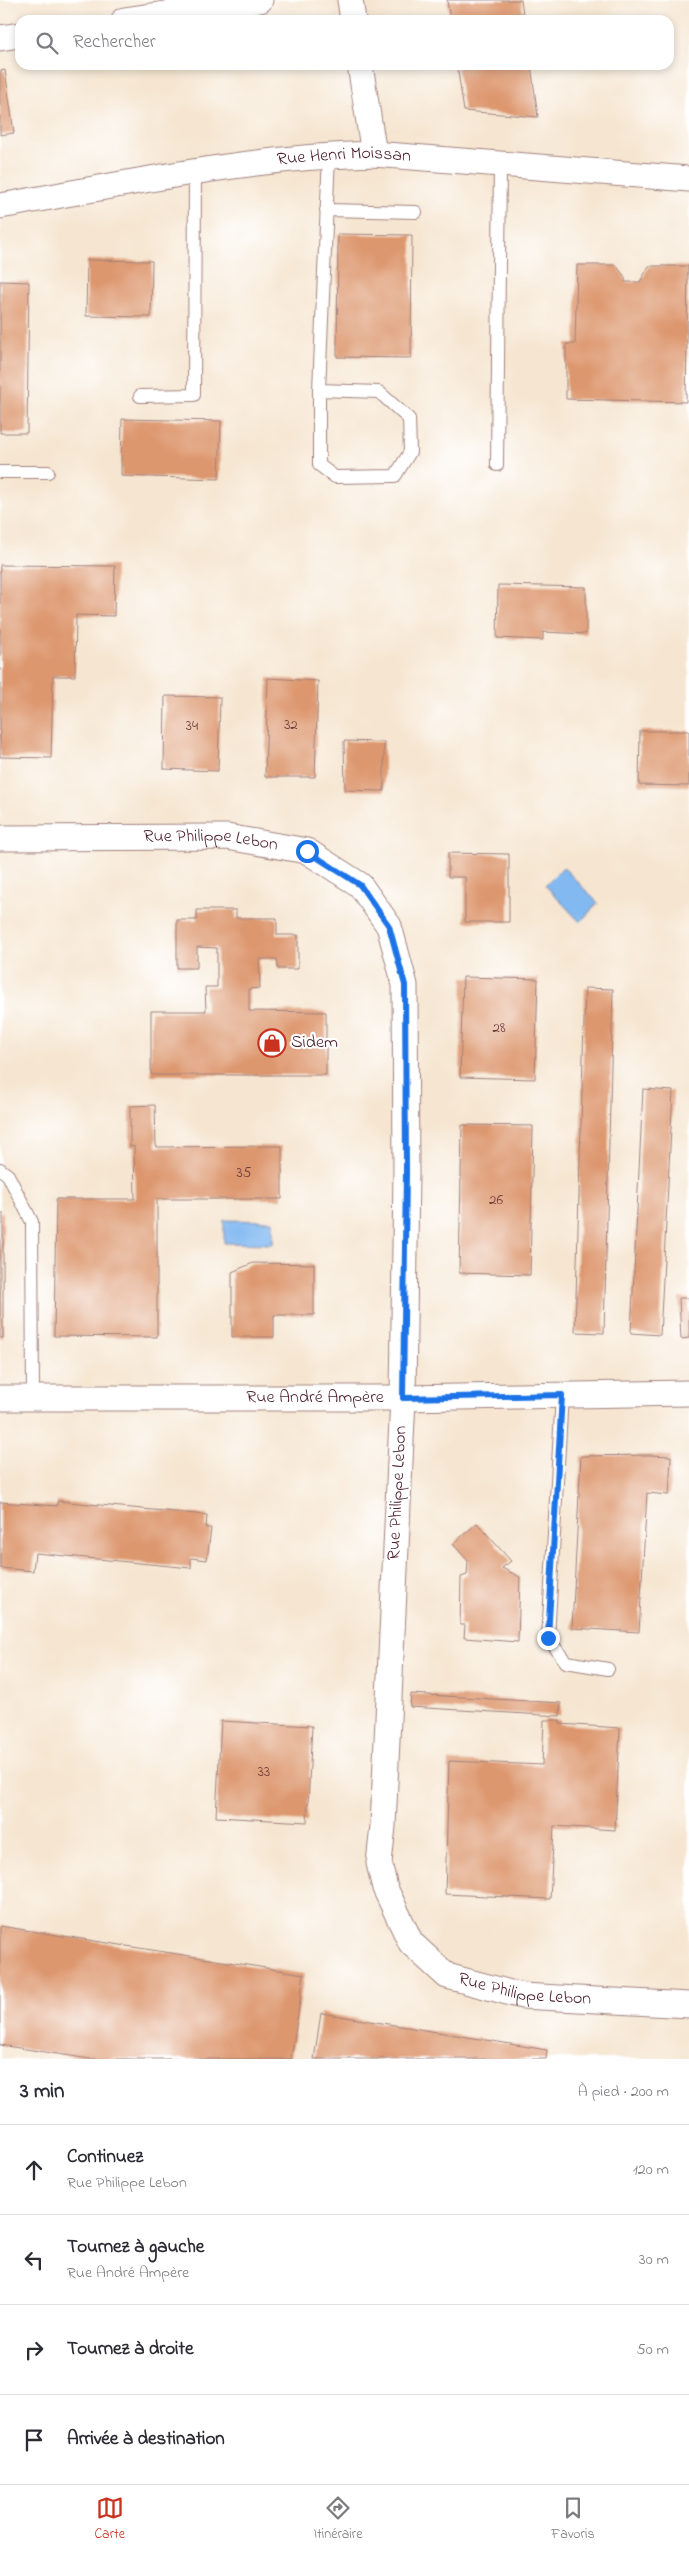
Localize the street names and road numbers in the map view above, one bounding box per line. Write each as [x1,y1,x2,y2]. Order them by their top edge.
street label: Rue Henri Moissan [276,141,412,173]
street label: Rue Philippe Lebon [143,824,280,859]
street label: Rue André Ampère [246,1385,385,1411]
street label: Rue Philippe Lebon [381,1425,415,1561]
street label: Rue Philippe Lebon [455,1967,592,2013]

